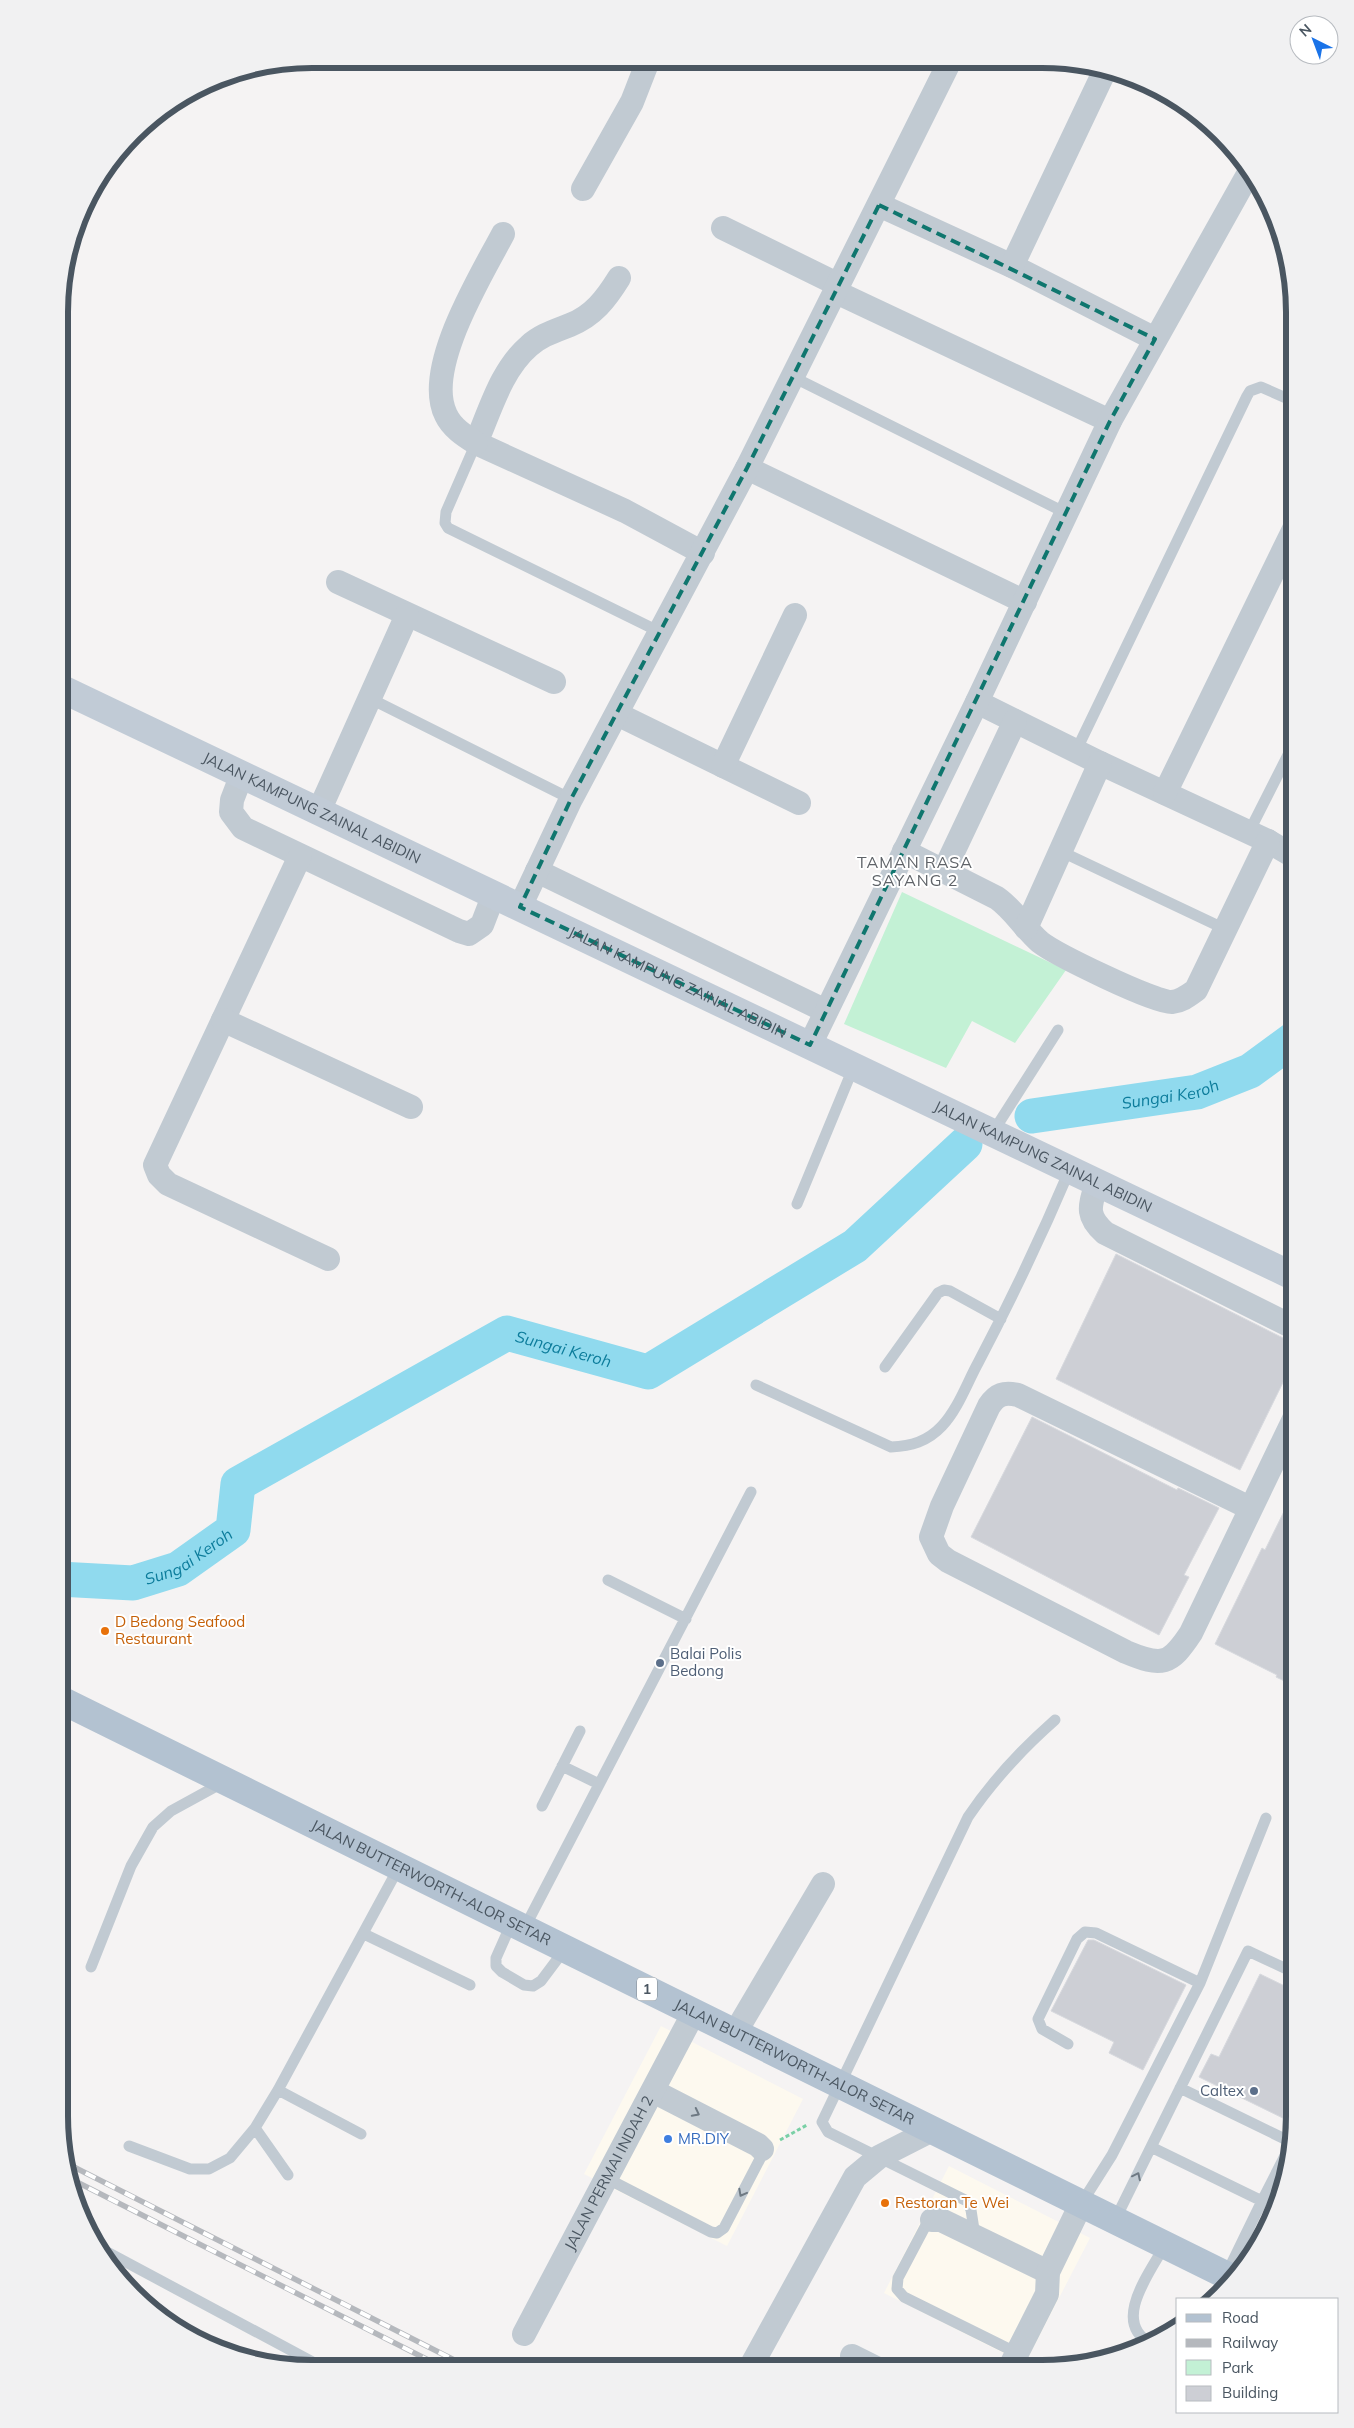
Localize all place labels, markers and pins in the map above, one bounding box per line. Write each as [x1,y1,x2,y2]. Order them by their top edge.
place label: D Bedong Seafood Restaurant [115,1612,245,1648]
marker: D Bedong Seafood Restaurant [99,1625,111,1637]
place label: Balai Polis Bedong [670,1644,742,1680]
marker: Balai Polis Bedong [654,1657,666,1669]
place label: Caltex [1200,2081,1244,2100]
marker: Caltex [1248,2085,1260,2097]
place label: MR.DIY [678,2129,730,2148]
marker: MR.DIY [662,2133,674,2145]
place label: Restoran Te Wei [895,2193,1009,2212]
marker: Restoran Te Wei [879,2197,891,2209]

